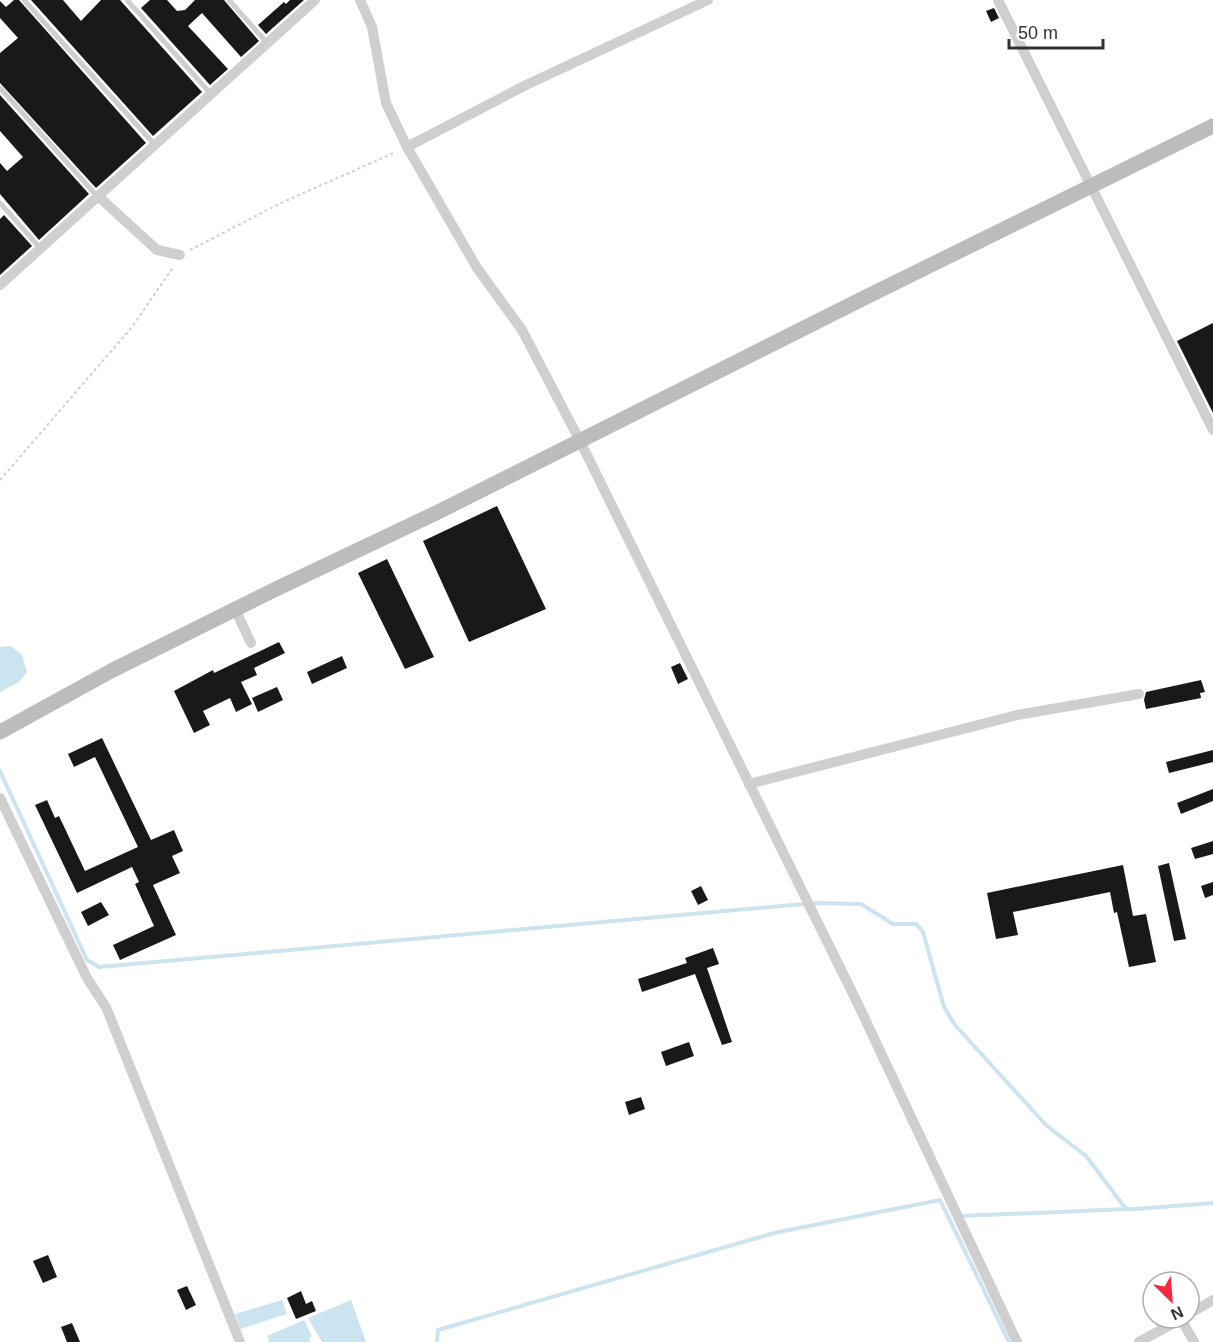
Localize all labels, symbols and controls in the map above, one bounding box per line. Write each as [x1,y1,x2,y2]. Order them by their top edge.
scale bar [1009,12,1104,50]
text: 50 m [1018,23,1058,43]
north arrow [1141,1270,1201,1330]
text: N [1168,1303,1186,1323]

